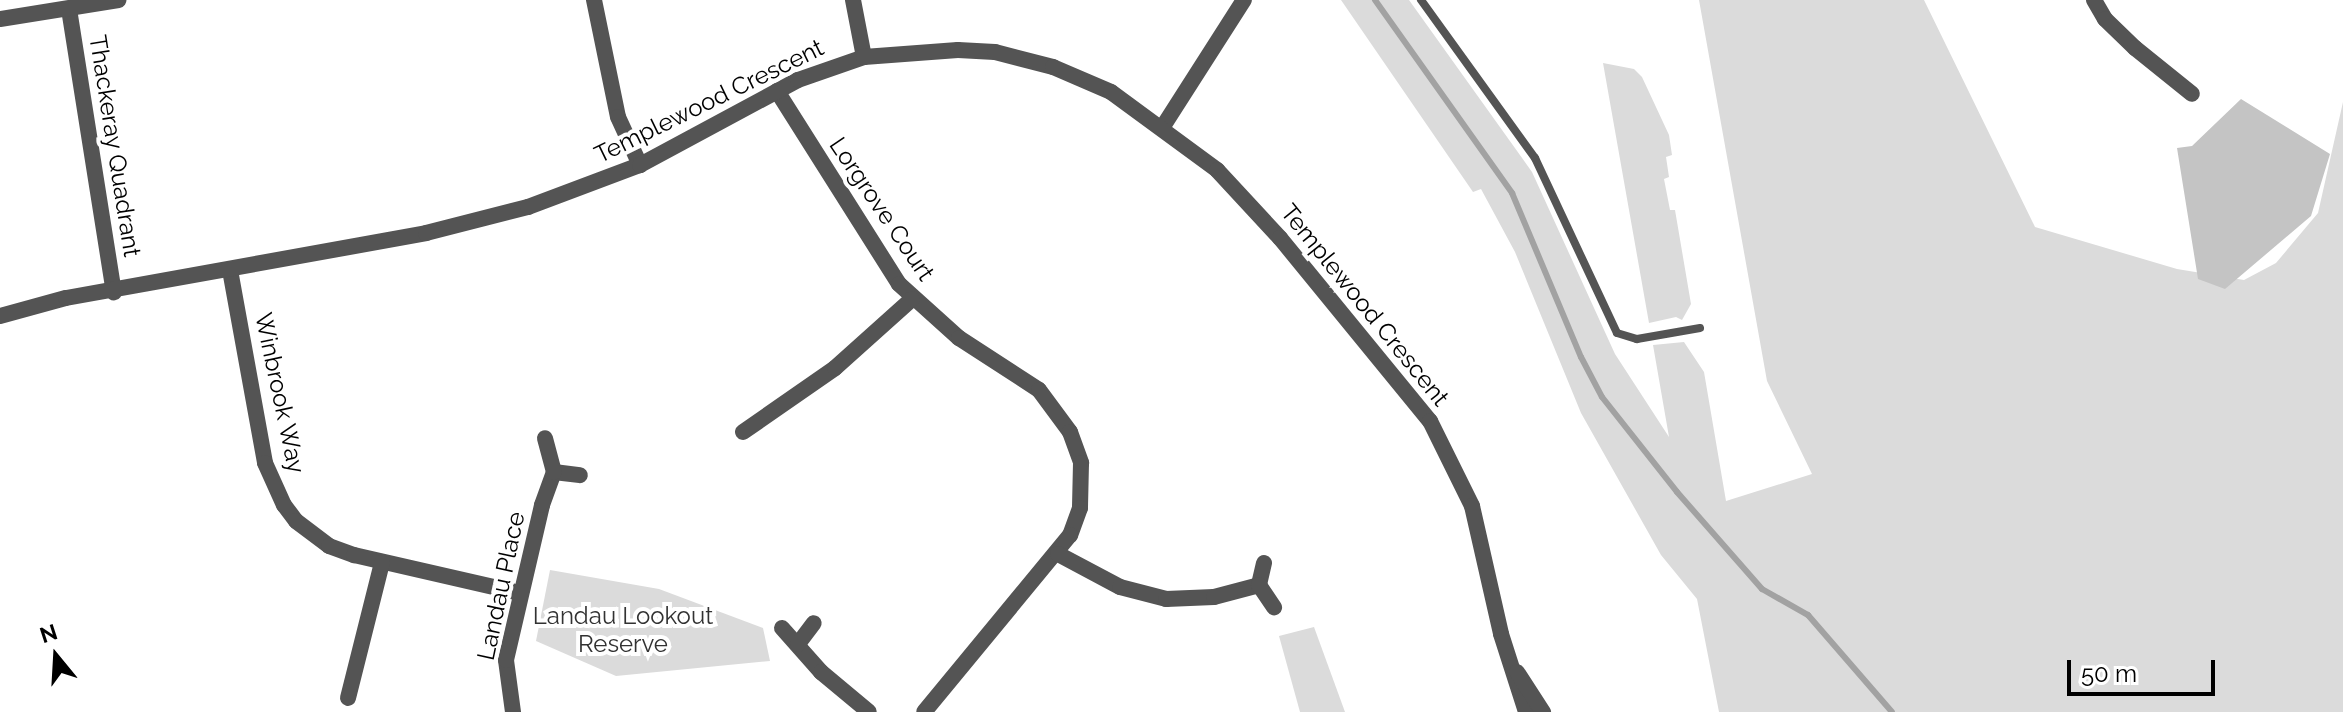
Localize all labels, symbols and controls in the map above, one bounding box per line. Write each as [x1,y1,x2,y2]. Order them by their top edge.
street label: Thackeray Quadrant [83,33,147,259]
street label: Templewood Crescent [590,33,828,169]
street label: Lorgrove Court [823,132,941,286]
street label: Templewood Crescent [1275,198,1455,412]
street label: Winbrook Way [249,310,311,476]
street label: Landau Place [471,509,531,663]
park label: Landau Lookout Reserve [533,602,713,658]
north arrow [16,616,96,696]
text: N [37,618,61,648]
scale bar [2071,644,2219,694]
text: 50 m [2081,659,2137,688]

